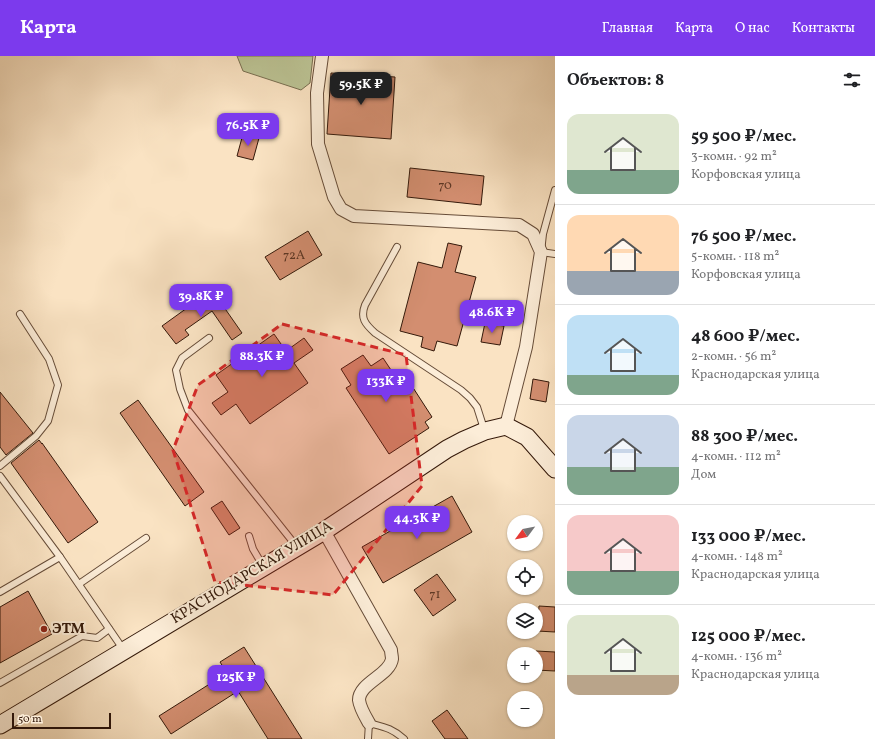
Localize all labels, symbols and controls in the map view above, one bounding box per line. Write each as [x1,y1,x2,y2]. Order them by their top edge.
text: Карта [20,15,77,41]
text: Главная [602,19,653,38]
text: Карта [675,19,713,38]
text: О нас [735,19,770,38]
text: Контакты [792,19,855,38]
text: Объектов: 8 [567,69,664,92]
icon: filters [841,69,863,91]
pin: 59.5K ₽ [324,72,398,106]
text: 59.5K ₽ [339,76,383,94]
pin: 76.5K ₽ [211,113,285,147]
text: 76.5K ₽ [226,117,270,135]
text: 59 500 ₽/мес. [691,125,797,148]
icon: home [599,130,647,178]
text: 3-комн. · 92 m² [691,148,777,166]
text: Корфовская улица [691,166,801,184]
house number: 70 [438,177,452,195]
text: 76 500 ₽/мес. [691,225,797,248]
icon: home [599,231,647,279]
house number: 72А [283,247,305,265]
text: 5-комн. · 118 m² [691,248,779,266]
text: Корфовская улица [691,266,801,284]
pin: 39.8K ₽ [164,284,238,318]
text: 39.8K ₽ [178,288,224,306]
pin: 48.6K ₽ [455,300,529,334]
text: 48.6K ₽ [469,304,515,322]
text: 48 600 ₽/мес. [691,325,800,348]
icon: home [599,331,647,379]
pin: 88.3K ₽ [225,344,299,378]
text: 88.3K ₽ [240,348,284,366]
text: 2-комн. · 56 m² [691,348,776,366]
text: Краснодарская улица [691,366,820,384]
pin: 133K ₽ [353,369,419,403]
text: 133K ₽ [366,373,406,391]
text: 88 300 ₽/мес. [691,425,798,448]
icon: home [599,431,647,479]
text: 4-комн. · 112 m² [691,448,781,466]
text: Дом [691,466,716,484]
pin: 44.3K ₽ [380,506,454,540]
text: 44.3K ₽ [394,510,440,528]
north arrow [507,515,543,551]
map controls [507,515,543,727]
street label: КРАСНОДАРСКАЯ УЛИЦА [167,516,337,630]
text: 133 000 ₽/мес. [691,525,806,548]
icon: home [599,531,647,579]
text: 4-комн. · 148 m² [691,548,783,566]
button: locate [507,559,543,595]
text: Краснодарская улица [691,566,820,584]
house number: 71 [429,586,441,604]
button: layers [507,603,543,639]
place label: ЭТМ [52,619,86,640]
marker: ЭТМ [39,624,49,634]
text: 125 000 ₽/мес. [691,625,806,648]
icon: home [599,631,647,679]
button: + [507,647,543,683]
text: 4-комн. · 136 m² [691,648,782,666]
pin: 125K ₽ [203,665,269,699]
text: Краснодарская улица [691,666,820,684]
text: 125K ₽ [216,669,256,687]
button: − [507,691,543,727]
scale bar [12,711,111,730]
text: 50 m [18,712,42,727]

